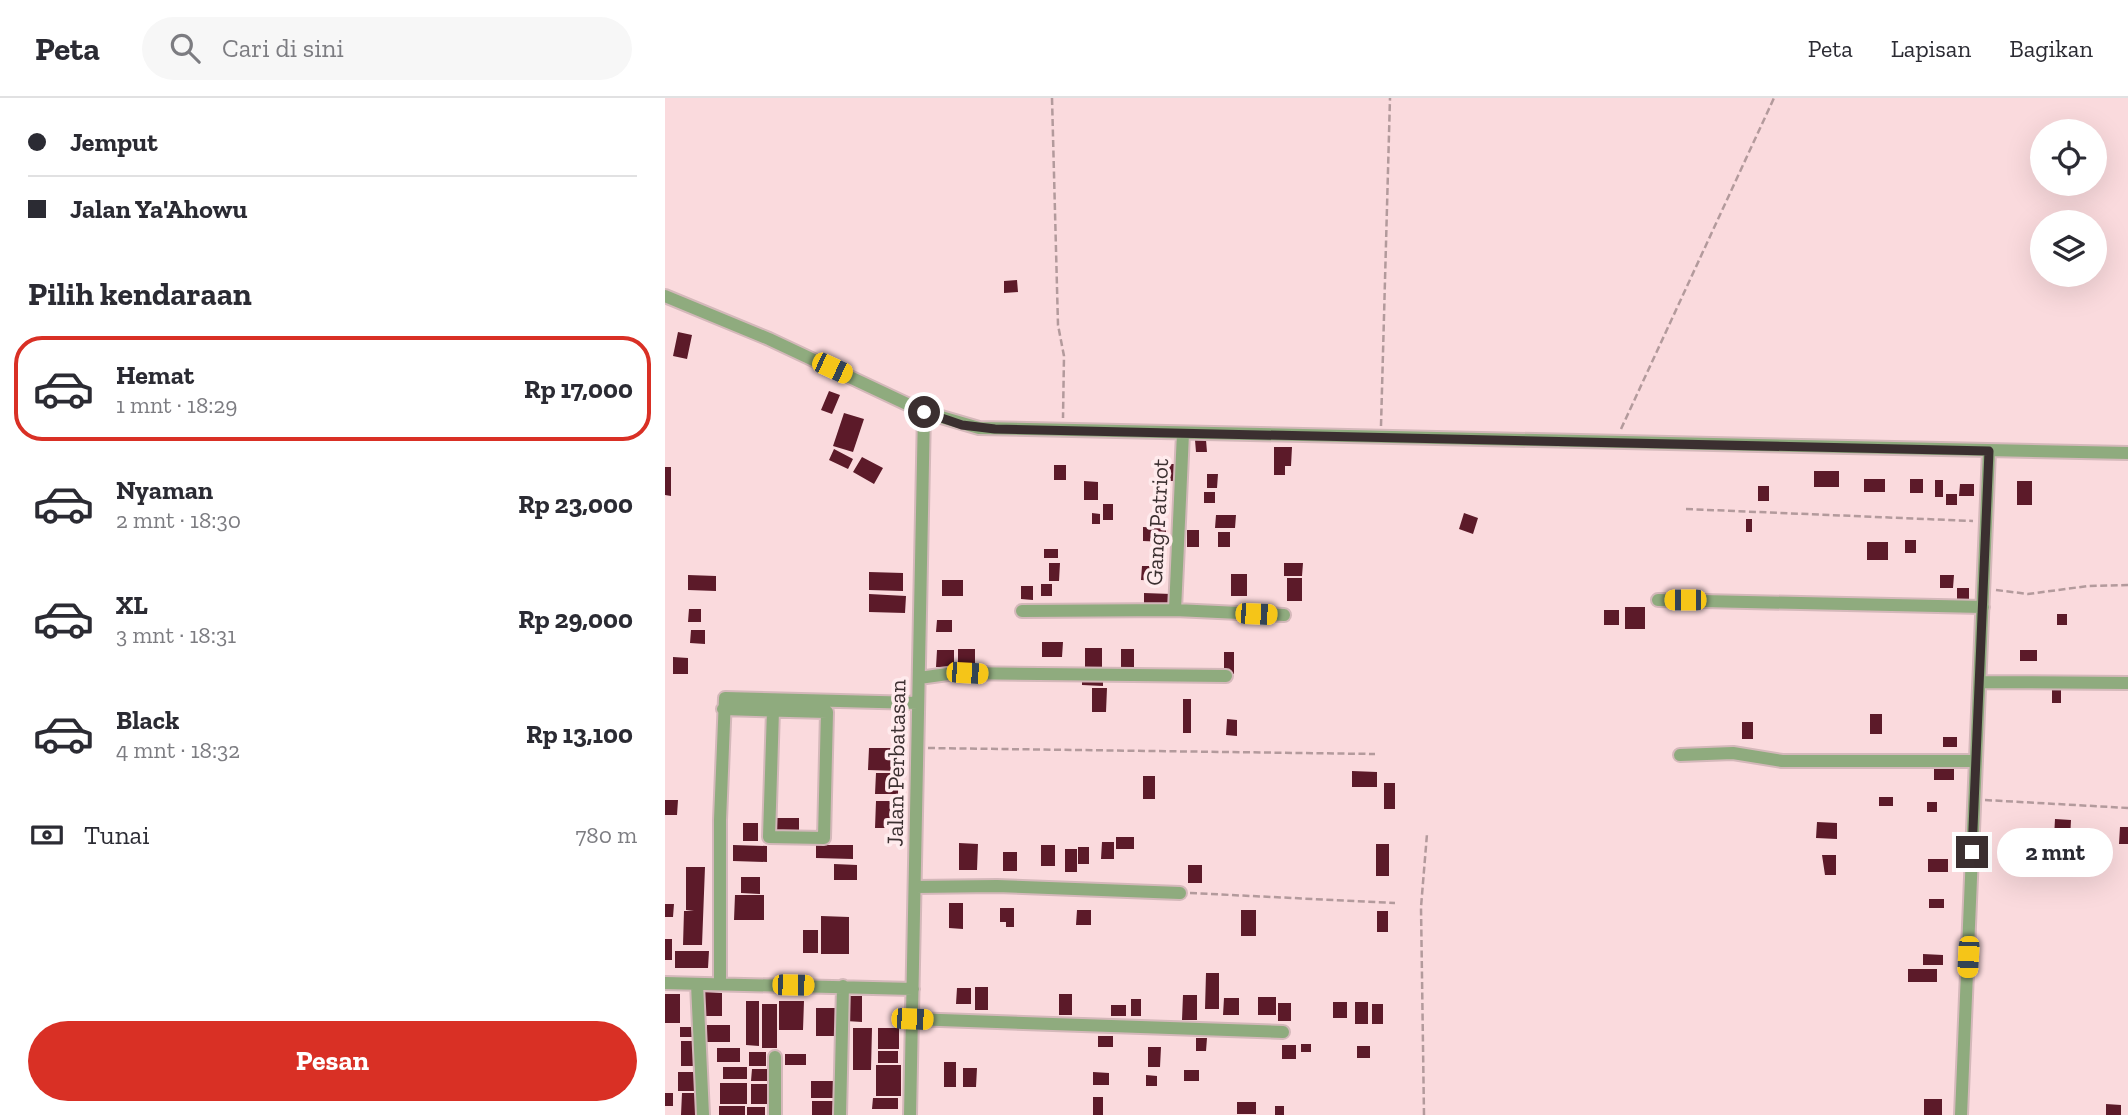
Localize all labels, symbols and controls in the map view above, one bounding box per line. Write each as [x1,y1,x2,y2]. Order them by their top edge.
search box [142,17,632,80]
text: Peta [35,29,100,68]
icon: search [166,29,204,67]
text: Cari di sini [222,32,344,64]
text: Peta [1808,34,1853,63]
text: Lapisan [1891,34,1971,63]
text: Bagikan [2009,34,2093,63]
map controls [2030,119,2107,287]
button: locate [2030,119,2107,196]
text: Jemput [70,126,158,158]
text: Jalan Ya'Ahowu [70,193,247,225]
button: layers [2030,210,2107,287]
text: Pilih kendaraan [28,275,252,313]
car [809,350,856,386]
icon: car [32,357,95,420]
text: Hemat [116,359,194,391]
text: Rp 17,000 [524,373,633,405]
text: 1 mnt · 18:29 [116,391,238,419]
route start [908,396,940,428]
street label: Gang Patriot [1140,457,1174,586]
icon: car [32,472,95,535]
text: Nyaman [116,474,213,506]
text: Rp 23,000 [518,488,633,520]
text: 2 mnt · 18:30 [116,506,241,534]
icon: car [32,587,95,650]
text: XL [116,589,148,621]
car [1665,590,1707,611]
text: Rp 29,000 [518,603,633,635]
car [1235,603,1278,625]
text: 3 mnt · 18:31 [116,621,236,649]
car [946,661,989,685]
street label: Jalan Perbatasan [881,679,911,847]
icon: car [32,702,95,765]
text: Black [116,704,179,736]
text: Rp 13,100 [526,718,633,750]
text: 4 mnt · 18:32 [116,736,240,764]
icon: cash [28,816,66,854]
text: Tunai [84,819,149,851]
text: 780 m [575,821,637,849]
callout: 2 mnt [1997,828,2112,876]
route end [1956,836,1988,868]
text: 2 mnt [2025,838,2085,866]
car [1957,935,1980,979]
car [772,974,815,996]
car [891,1008,934,1030]
button: Pesan [28,1021,637,1101]

